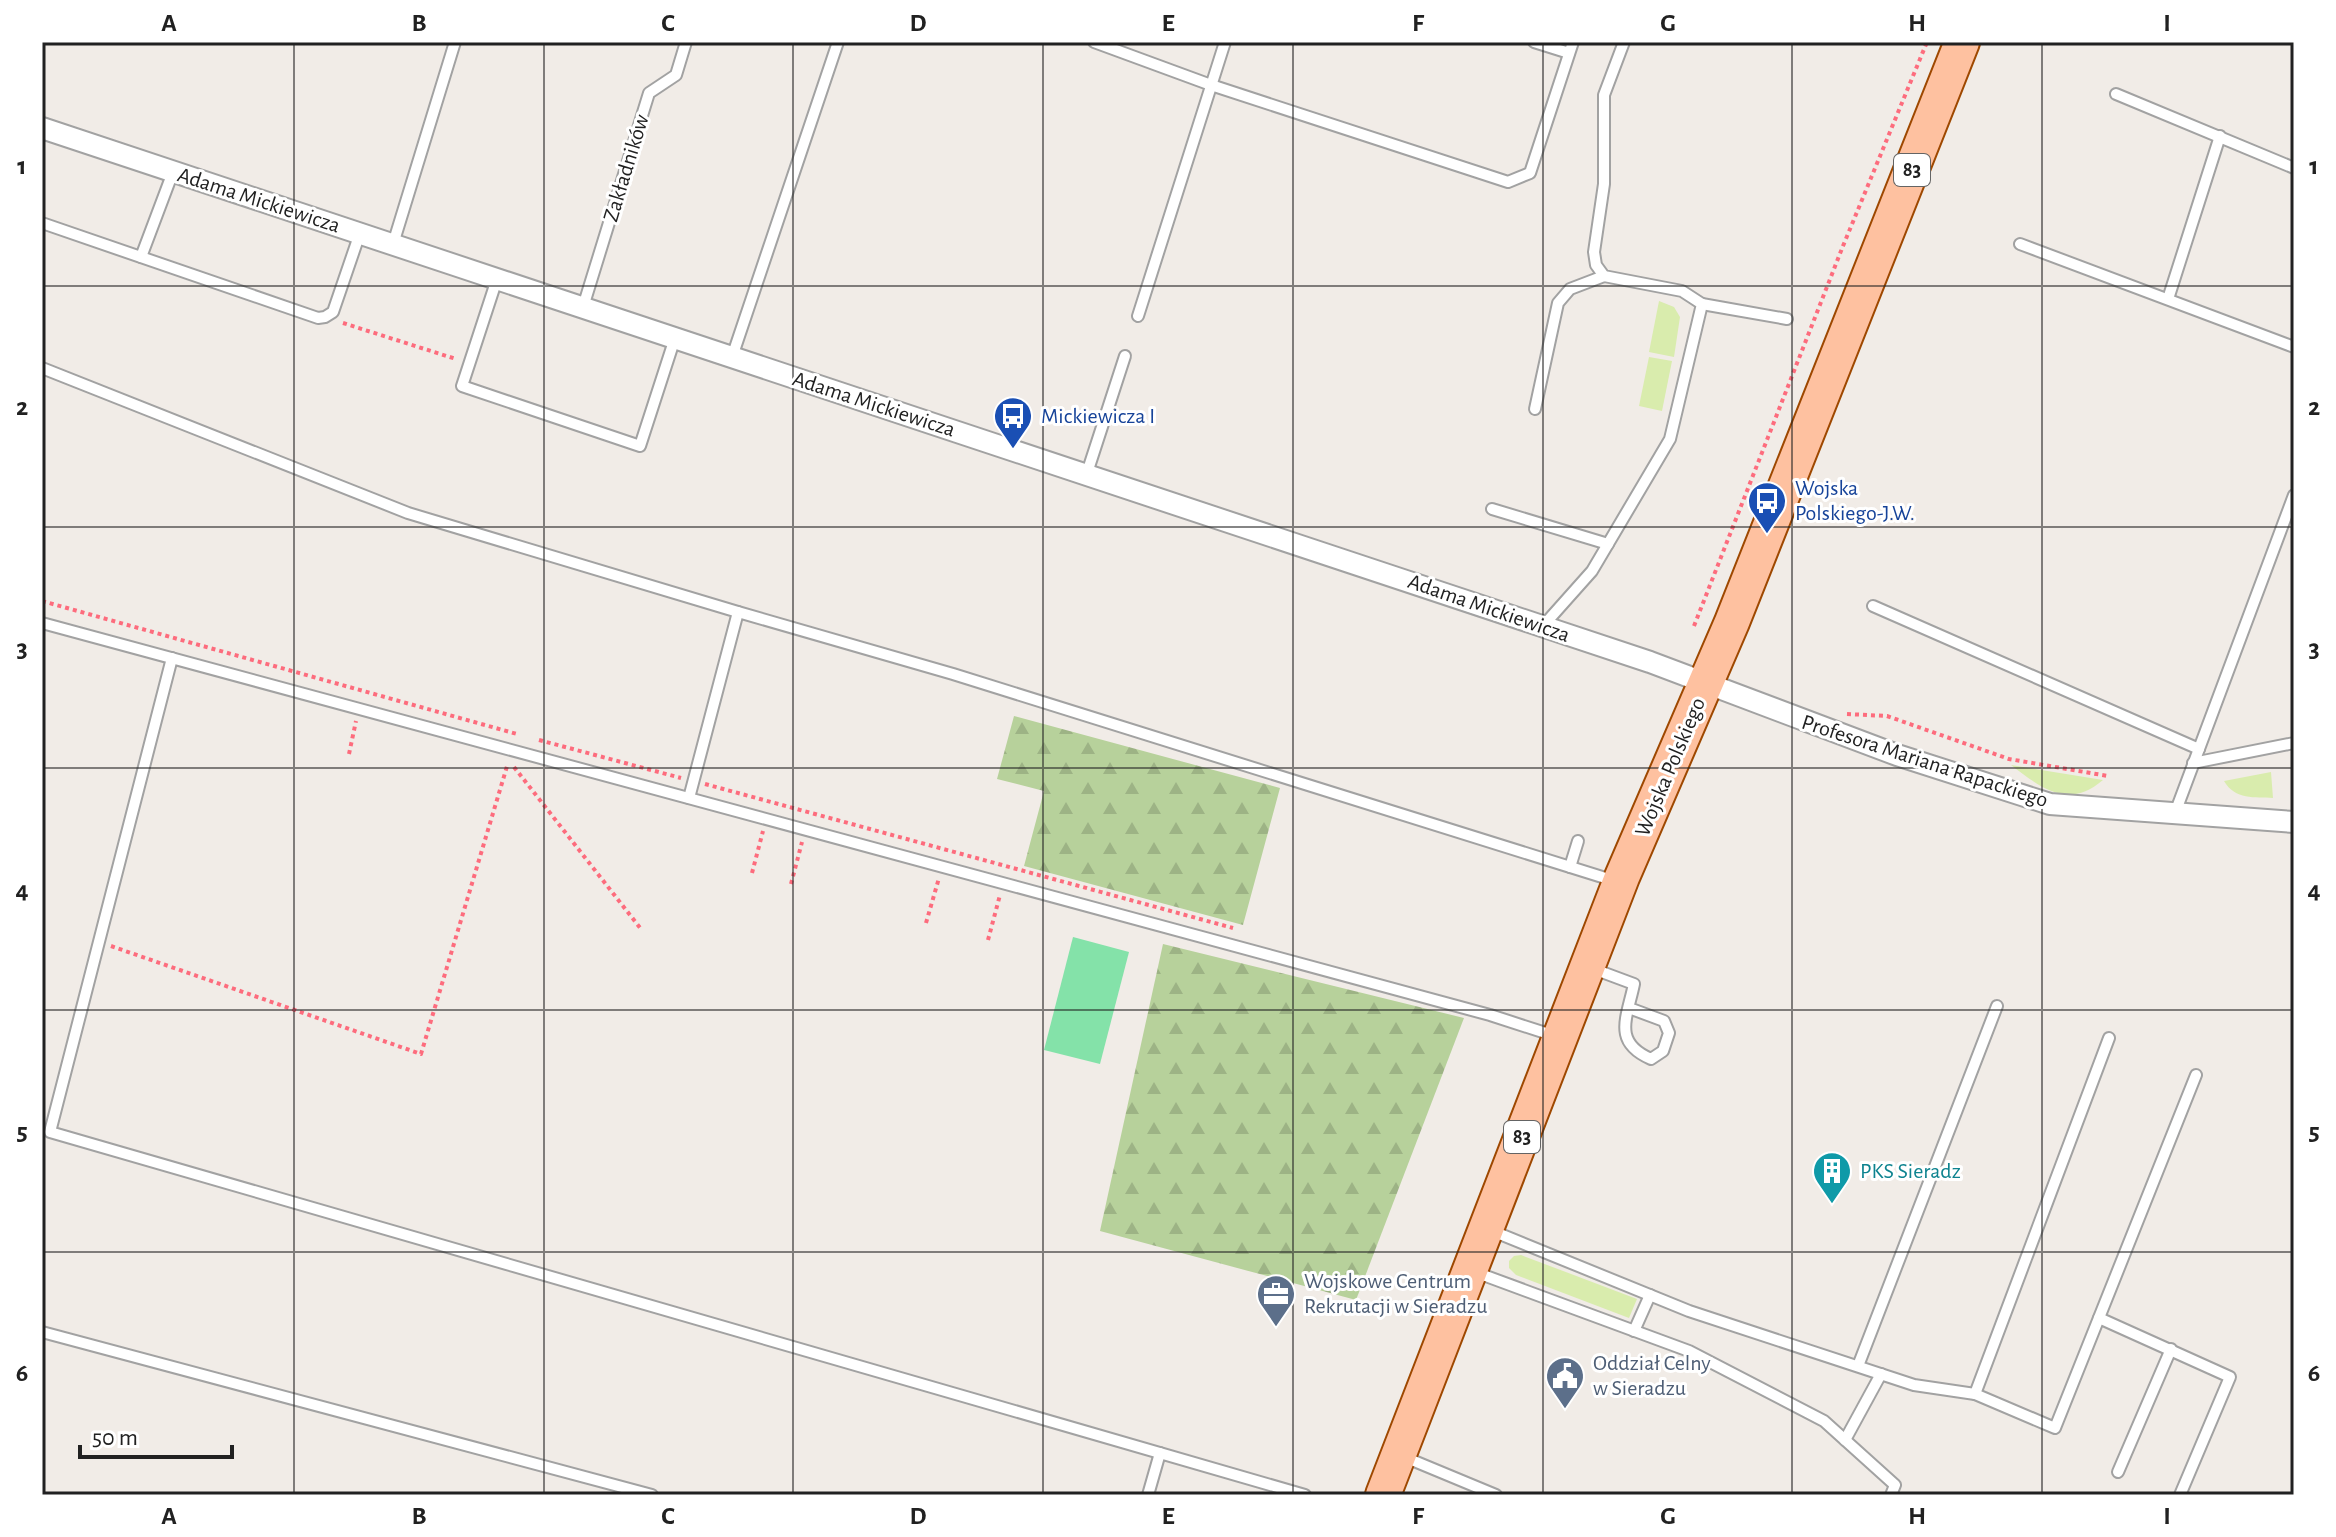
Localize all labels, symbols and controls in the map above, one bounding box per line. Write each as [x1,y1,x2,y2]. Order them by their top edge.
text: A [161,10,177,36]
text: B [411,10,427,36]
text: C [661,10,675,36]
text: D [909,10,927,36]
text: E [1161,10,1175,36]
text: F [1412,10,1425,36]
text: G [1660,10,1676,36]
text: H [1908,10,1926,36]
text: I [2163,10,2171,36]
street label: Zakładników [599,112,653,224]
text: 1 [17,153,27,179]
text: 1 [2309,153,2319,179]
road number: 83 [1894,154,1930,186]
street label: Adama Mickiewicza [175,163,343,237]
street label: Adama Mickiewicza [790,367,958,441]
text: 2 [16,394,28,420]
text: 2 [2308,394,2320,420]
bus stop icon: Mickiewicza I [992,395,1034,450]
place label: Mickiewicza I [1041,405,1155,427]
place label: Wojska Polskiego-J.W. [1795,477,1915,524]
bus stop icon: Wojska Polskiego-J.W. [1746,480,1788,535]
street label: Adama Mickiewicza [1405,570,1573,646]
text: 3 [16,636,28,662]
text: 3 [2308,636,2320,662]
street label: Wojska Polskiego [1631,694,1709,840]
street label: Profesora Mariana Rapackiego [1799,711,2051,811]
text: 4 [15,877,29,903]
text: 4 [2307,877,2321,903]
text: 5 [16,1119,28,1145]
text: 5 [2308,1119,2320,1145]
road number: 83 [1504,1121,1540,1153]
building icon: PKS Sieradz [1811,1150,1853,1205]
place label: PKS Sieradz [1860,1160,1961,1182]
place label: Wojskowe Centrum Rekrutacji w Sieradzu [1304,1270,1487,1317]
office icon: Wojskowe Centrum Rekrutacji w Sieradzu [1255,1273,1297,1328]
place label: Oddział Celny w Sieradzu [1593,1352,1711,1399]
public building icon: Oddział Celny w Sieradzu [1544,1355,1586,1410]
text: 6 [16,1360,28,1386]
text: 6 [2308,1360,2320,1386]
scale bar [80,1409,232,1459]
text: 50 m [92,1426,138,1450]
text: A [161,1503,177,1529]
text: B [411,1503,427,1529]
text: C [661,1503,675,1529]
text: D [909,1503,927,1529]
text: E [1161,1503,1175,1529]
text: F [1412,1503,1425,1529]
text: G [1660,1503,1676,1529]
text: H [1908,1503,1926,1529]
text: I [2163,1503,2171,1529]

